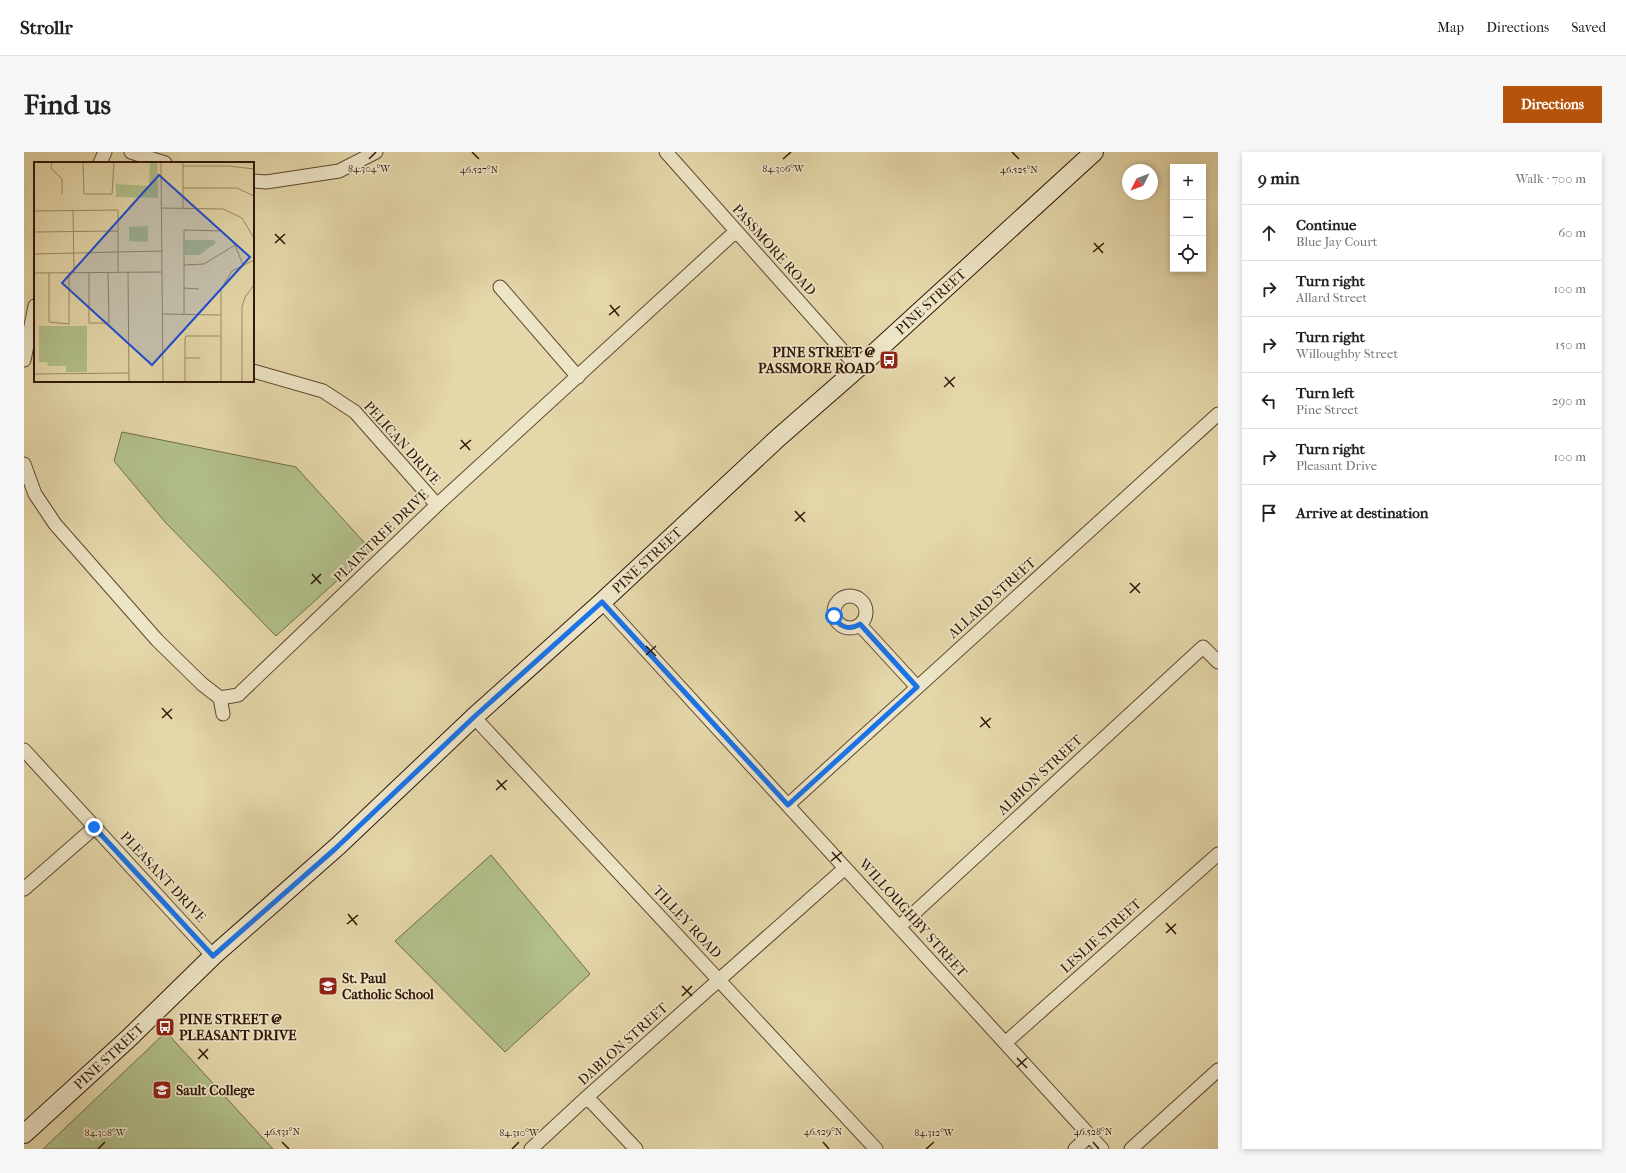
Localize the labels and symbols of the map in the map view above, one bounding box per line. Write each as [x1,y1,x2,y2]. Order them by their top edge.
inset map [34,162,254,382]
text: 84.304°W [348,163,391,175]
text: 84.306°W [762,163,805,175]
text: 46.527°N [460,164,499,176]
text: 46.525°N [1000,164,1038,176]
north arrow [1122,164,1158,200]
street label: PASSMORE ROAD [729,201,820,299]
street label: PINE STREET [892,265,970,338]
place label: PINE STREET @ PASSMORE ROAD [758,344,876,377]
bus stop icon: PINE STREET @ PASSMORE ROAD [878,349,900,371]
street label: PELICAN DRIVE [360,398,444,489]
street label: PLAINTREE DRIVE [330,486,432,586]
street label: PINE STREET [608,523,686,597]
street label: ALLARD STREET [944,554,1040,643]
route start [825,607,843,625]
street label: ALBION STREET [993,731,1086,819]
route end [85,818,103,836]
street label: PLEASANT DRIVE [117,828,210,926]
street label: WILLOUGHBY STREET [855,854,971,981]
street label: TILLEY ROAD [649,882,725,962]
street label: LESLIE STREET [1057,895,1145,977]
place label: St. Paul Catholic School [342,970,434,1003]
school or university icon: St. Paul Catholic School [317,975,339,997]
street label: DABLON STREET [575,999,672,1089]
place label: PINE STREET @ PLEASANT DRIVE [179,1011,297,1044]
bus stop icon: PINE STREET @ PLEASANT DRIVE [154,1016,176,1038]
street label: PINE STREET [70,1019,148,1093]
school or university icon: Sault College [151,1079,173,1101]
place label: Sault College [176,1082,255,1099]
text: 46.531°N [264,1126,300,1138]
text: 46.529°N [804,1126,843,1138]
text: 46.528°N [1074,1126,1113,1138]
text: 84.308°W [84,1127,127,1139]
text: 84.310°W [499,1127,540,1139]
text: 84.312°W [914,1127,955,1139]

